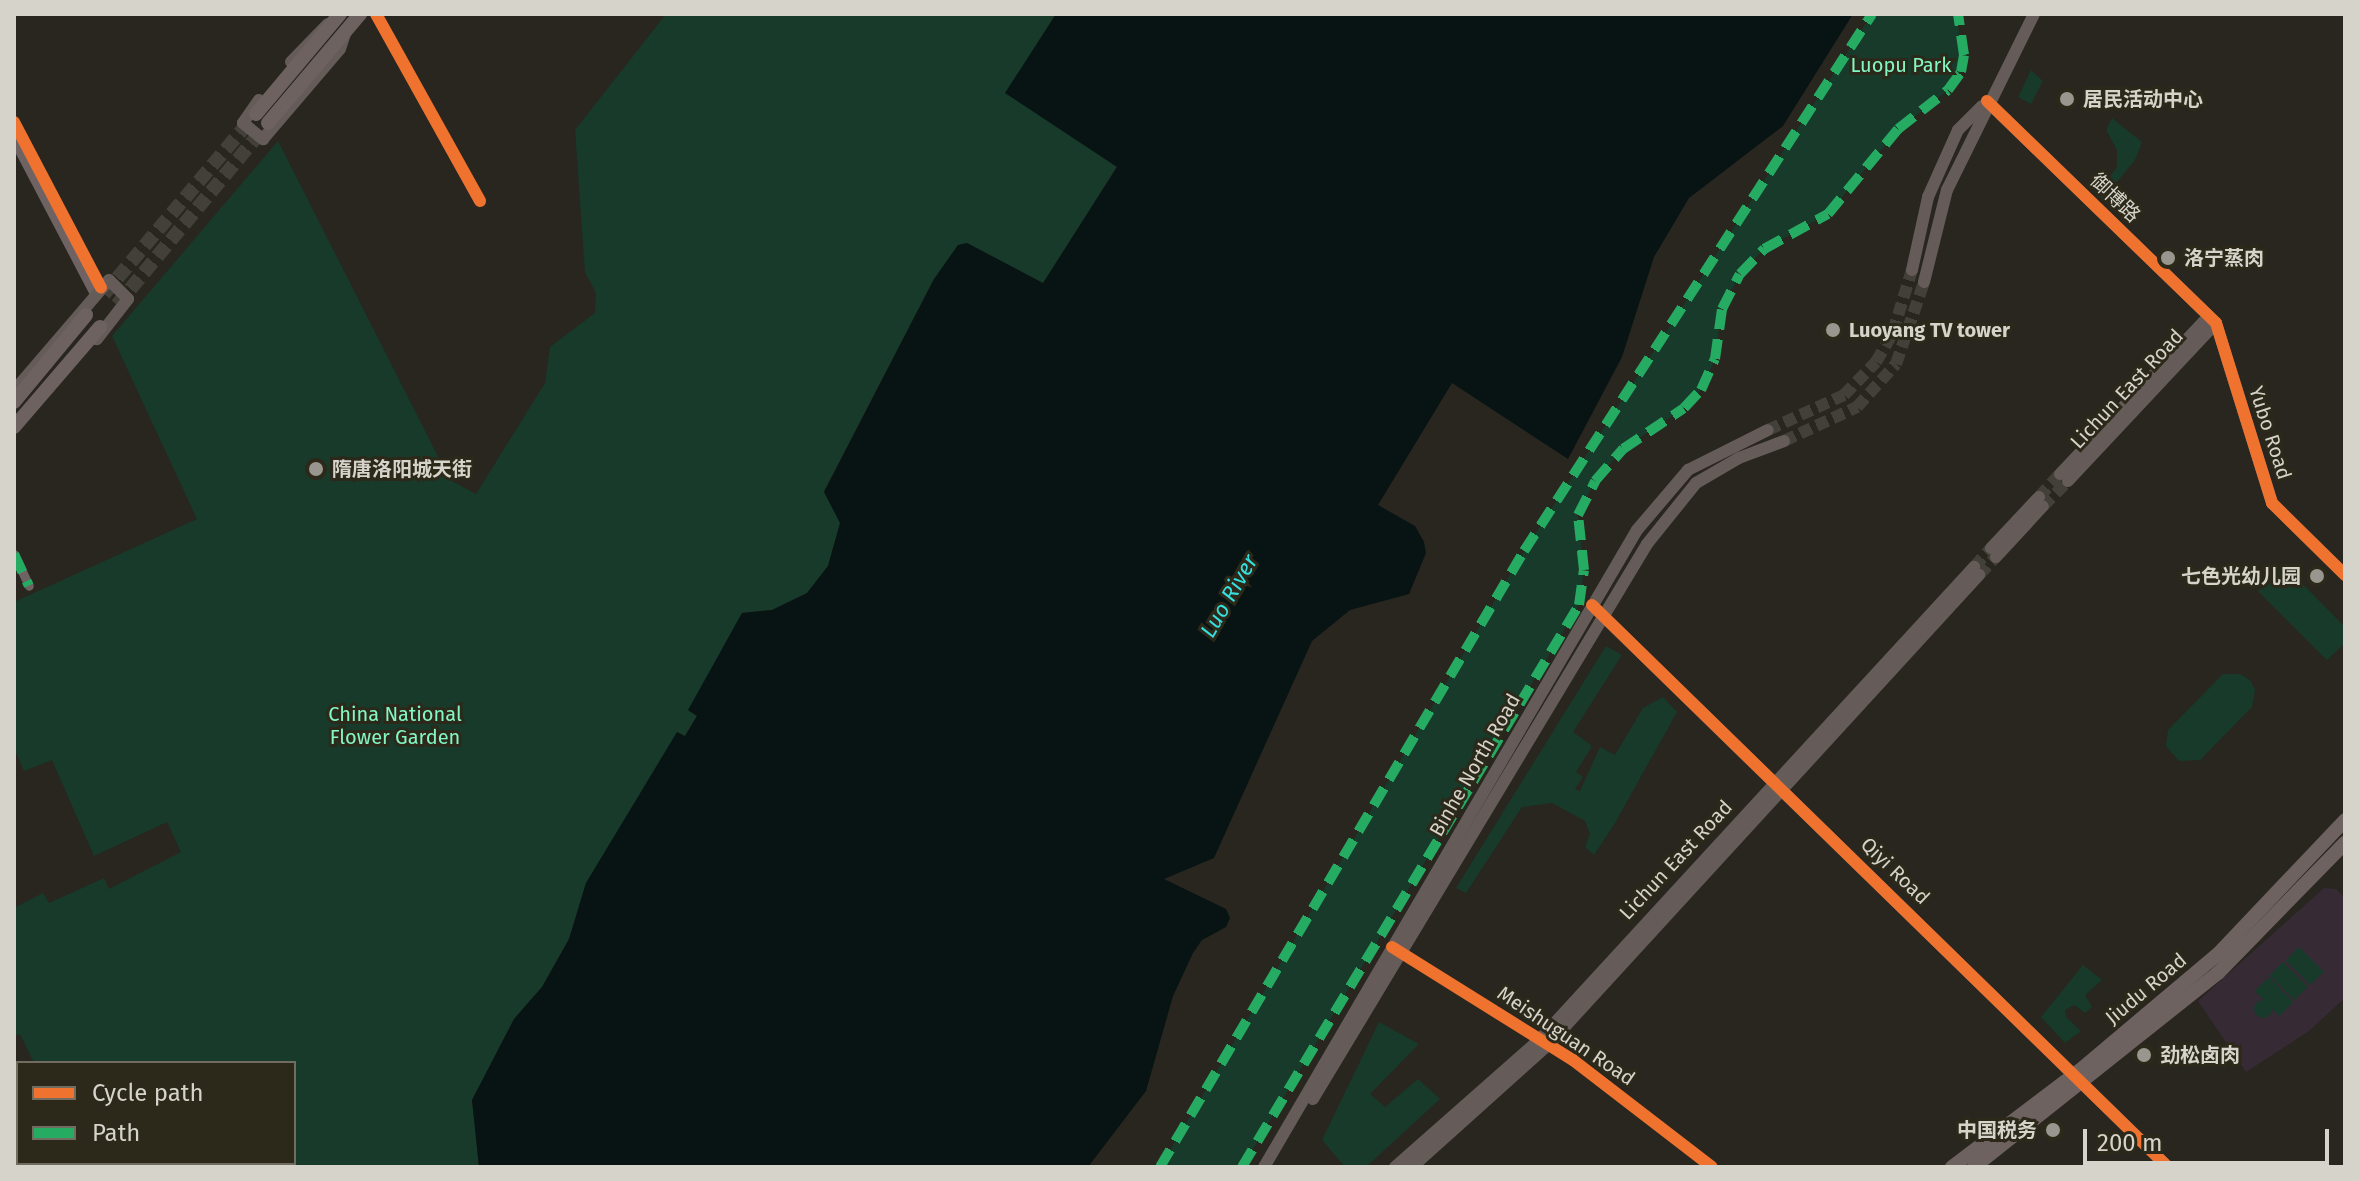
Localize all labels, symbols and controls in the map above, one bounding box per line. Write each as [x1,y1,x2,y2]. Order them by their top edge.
park label: Luopu Park [1850,53,1952,77]
place label: 居民活动中心 [2083,87,2203,111]
marker: 居民活动中心 [2058,90,2076,108]
street label: 御博路 [2085,169,2145,227]
place label: 洛宁蒸肉 [2184,246,2264,270]
marker: 洛宁蒸肉 [2159,249,2177,267]
place label: Luoyang TV tower [1849,318,2010,342]
marker: Luoyang TV tower [1824,321,1842,339]
street label: Lichun East Road [2065,324,2189,454]
street label: Yubo Road [2244,383,2296,483]
place label: 隋唐洛阳城天街 [332,457,472,481]
marker: 隋唐洛阳城天街 [307,460,325,478]
water label: Luo River [1195,550,1263,642]
place label: 七色光幼儿园 [2181,564,2301,588]
marker: 七色光幼儿园 [2308,567,2326,585]
street label: Binhe North Road [1424,689,1526,841]
park label: China National Flower Garden [328,702,462,749]
street label: Lichun East Road [1614,795,1738,925]
street label: Qiyi Road [1856,832,1934,910]
street label: Jiudu Road [2101,948,2191,1030]
street label: Meishuguan Road [1493,981,1639,1091]
place label: 劲松卤肉 [2160,1043,2240,1067]
marker: 劲松卤肉 [2135,1046,2153,1064]
legend [16,1061,296,1165]
text: Cycle path [92,1079,204,1107]
scale bar [2087,1113,2333,1163]
place label: 中国税务 [1957,1118,2037,1142]
text: Path [92,1119,140,1147]
marker: 中国税务 [2044,1121,2062,1139]
text: 200 m [2097,1129,2163,1157]

